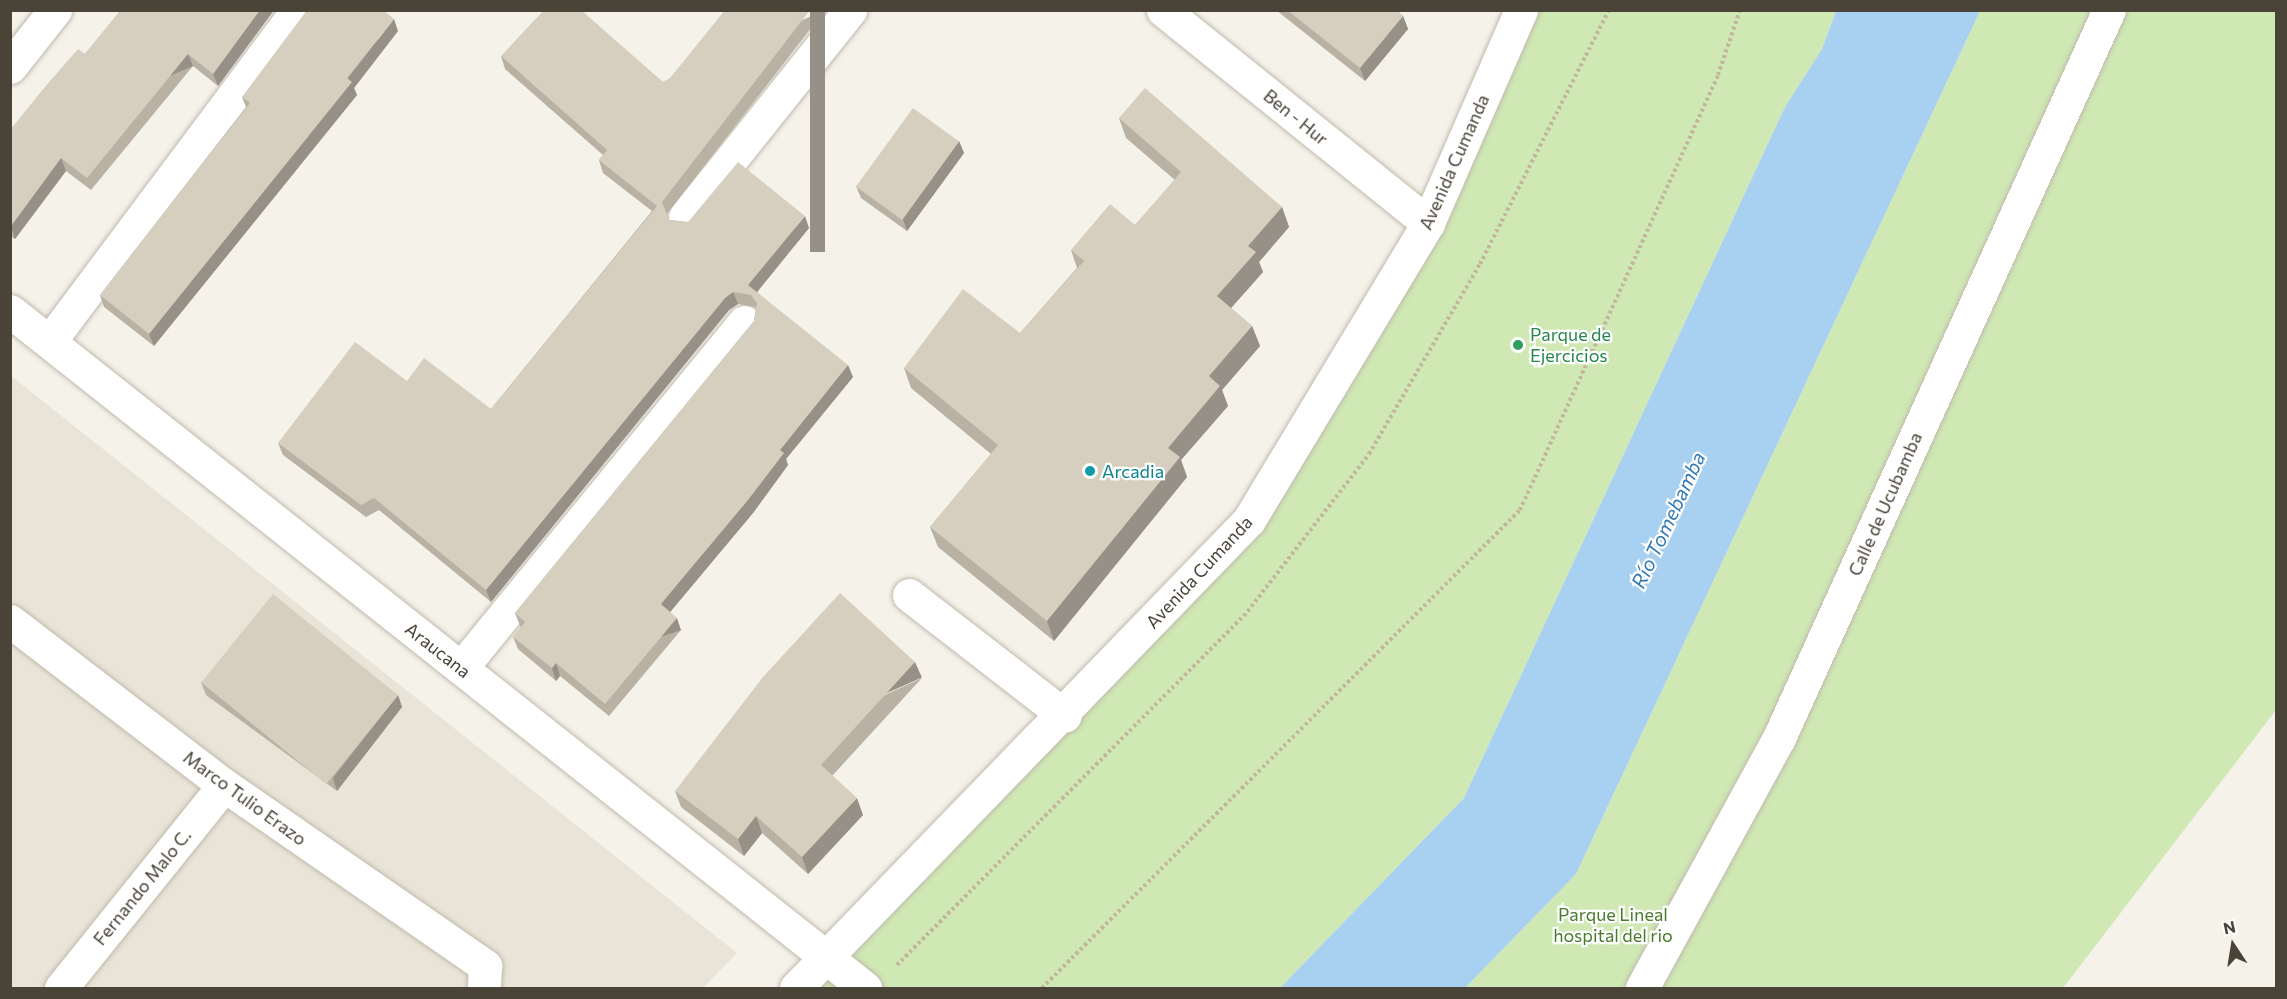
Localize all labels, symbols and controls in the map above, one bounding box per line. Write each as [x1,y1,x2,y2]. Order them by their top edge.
street label: Ben - Hur [1259,84,1333,150]
street label: Avenida Cumanda [1414,91,1494,233]
place label: Parque de Ejercicios [1530,324,1611,366]
marker: Parque de Ejercicios [1511,338,1525,352]
street label: Calle de Ucubamba [1844,429,1926,579]
water label: Río Tomebamba [1626,448,1710,592]
place label: Arcadia [1102,460,1164,482]
marker: Arcadia [1083,464,1097,478]
street label: Avenida Cumanda [1141,511,1257,633]
street label: Araucana [401,618,475,682]
street label: Marco Tulio Erazo [179,746,311,850]
street label: Fernando Malo C. [89,825,195,949]
park label: Parque Lineal hospital del rio [1553,904,1673,946]
north arrow [2203,915,2263,975]
text: N [2221,916,2237,937]

